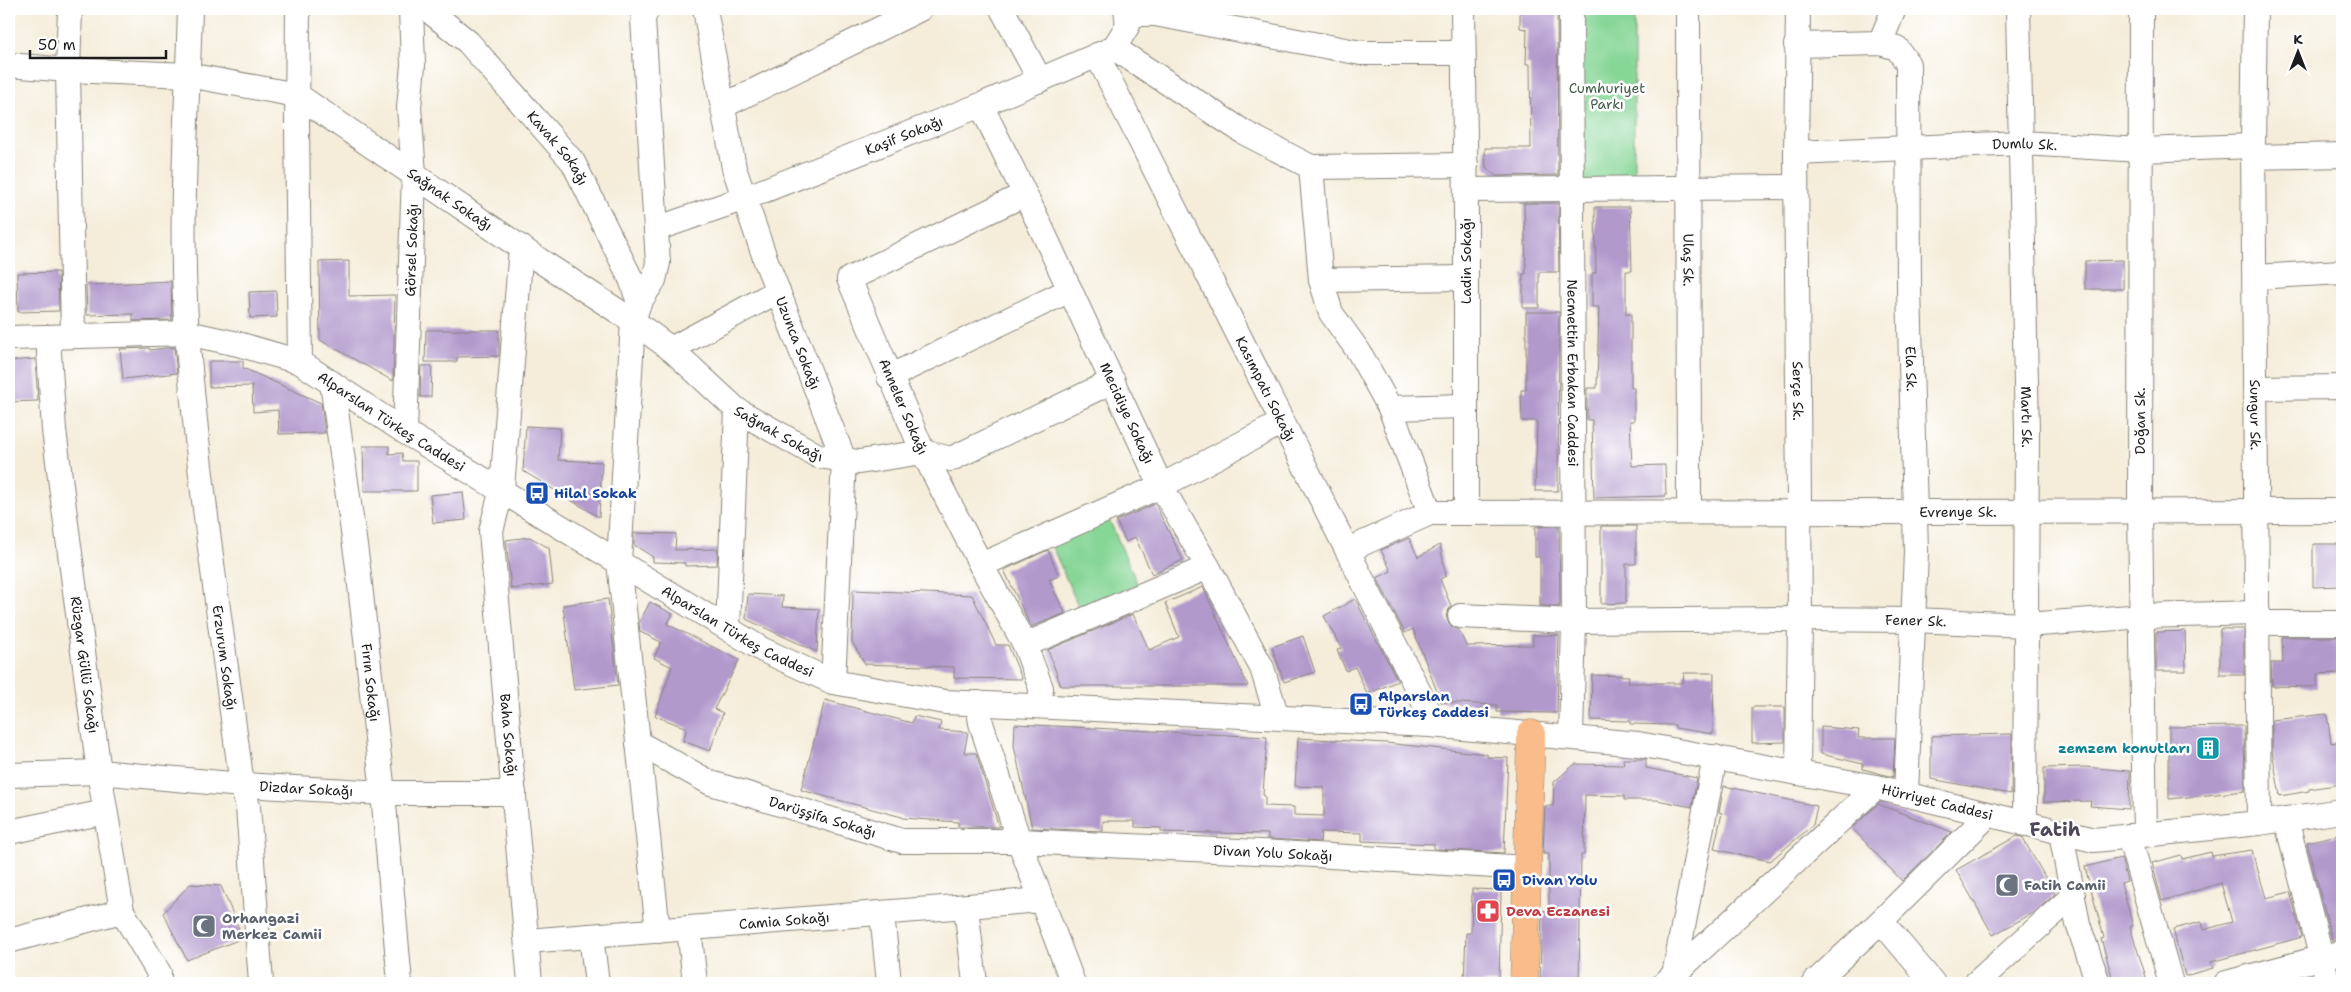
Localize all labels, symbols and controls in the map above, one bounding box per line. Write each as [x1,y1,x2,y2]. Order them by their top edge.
scale bar [30,28,166,60]
north arrow [2274,28,2324,78]
text: K [2293,30,2303,48]
text: 50 m [38,35,76,55]
park label: Cumhuriyet Parkı [1569,79,1645,113]
street label: Kavak Sokağı [523,107,592,188]
street label: Kaşif Sokağı [862,112,945,159]
street label: Dumlu Sk. [1992,134,2058,154]
street label: Sağnak Sokağı [404,164,496,235]
street label: Görsel Sokağı [401,203,422,297]
street label: Ladin Sokağı [1457,218,1475,304]
street label: Ulaş Sk. [1679,233,1698,287]
street label: Necmettin Erbakan Caddesi [1563,279,1582,467]
street label: Uzunca Sokağı [772,294,824,392]
street label: Kasımpatı Sokağı [1232,333,1300,444]
street label: Ela Sk. [1902,346,1921,392]
street label: Anneler Sokağı [875,356,932,458]
street label: Mecidiye Sokağı [1096,360,1158,467]
street label: Serçe Sk. [1789,361,1807,421]
street label: Alparslan Türkeş Caddesi [314,367,469,476]
street label: Sungur Sk. [2246,379,2265,450]
street label: Martı Sk. [2017,386,2036,448]
street label: Doğan Sk. [2131,387,2149,455]
street label: Sağnak Sokağı [731,401,824,466]
bus stop icon: Hilal Sokak [524,480,550,506]
place label: Hilal Sokak [554,484,637,502]
street label: Evrenye Sk. [1919,503,1997,521]
street label: Alparslan Türkeş Caddesi [658,581,817,681]
street label: Rüzgar Güllü Sokağı [67,595,103,734]
street label: Erzurum Sokağı [209,604,241,711]
street label: Fener Sk. [1885,611,1947,630]
street label: Fırın Sokağı [357,642,384,723]
place label: Alparslan Türkeş Caddesi [1378,687,1489,721]
bus stop icon: Alparslan Türkeş Caddesi [1348,691,1374,717]
street label: Baha Sokağı [496,693,521,777]
building icon: zemzem konutları [2195,735,2221,761]
place label: zemzem konutları [2058,739,2190,757]
street label: Dizdar Sokağı [259,777,354,800]
street label: Hürriyet Caddesi [1880,780,1995,824]
street label: Darüşşifa Sokağı [767,792,878,842]
district label: Fatih [2030,817,2081,842]
street label: Divan Yolu Sokağı [1213,841,1333,865]
bus stop icon: Divan Yolu [1491,867,1517,893]
place label: Divan Yolu [1522,871,1598,889]
mosque icon: Fatih Camii [1994,872,2020,898]
place label: Fatih Camii [2024,876,2106,894]
pharmacy icon: Deva Eczanesi [1475,898,1501,924]
place label: Deva Eczanesi [1506,902,1610,920]
street label: Camia Sokağı [738,908,830,933]
place label: Orhangazi Merkez Camii [222,909,322,943]
mosque icon: Orhangazi Merkez Camii [191,913,217,939]

